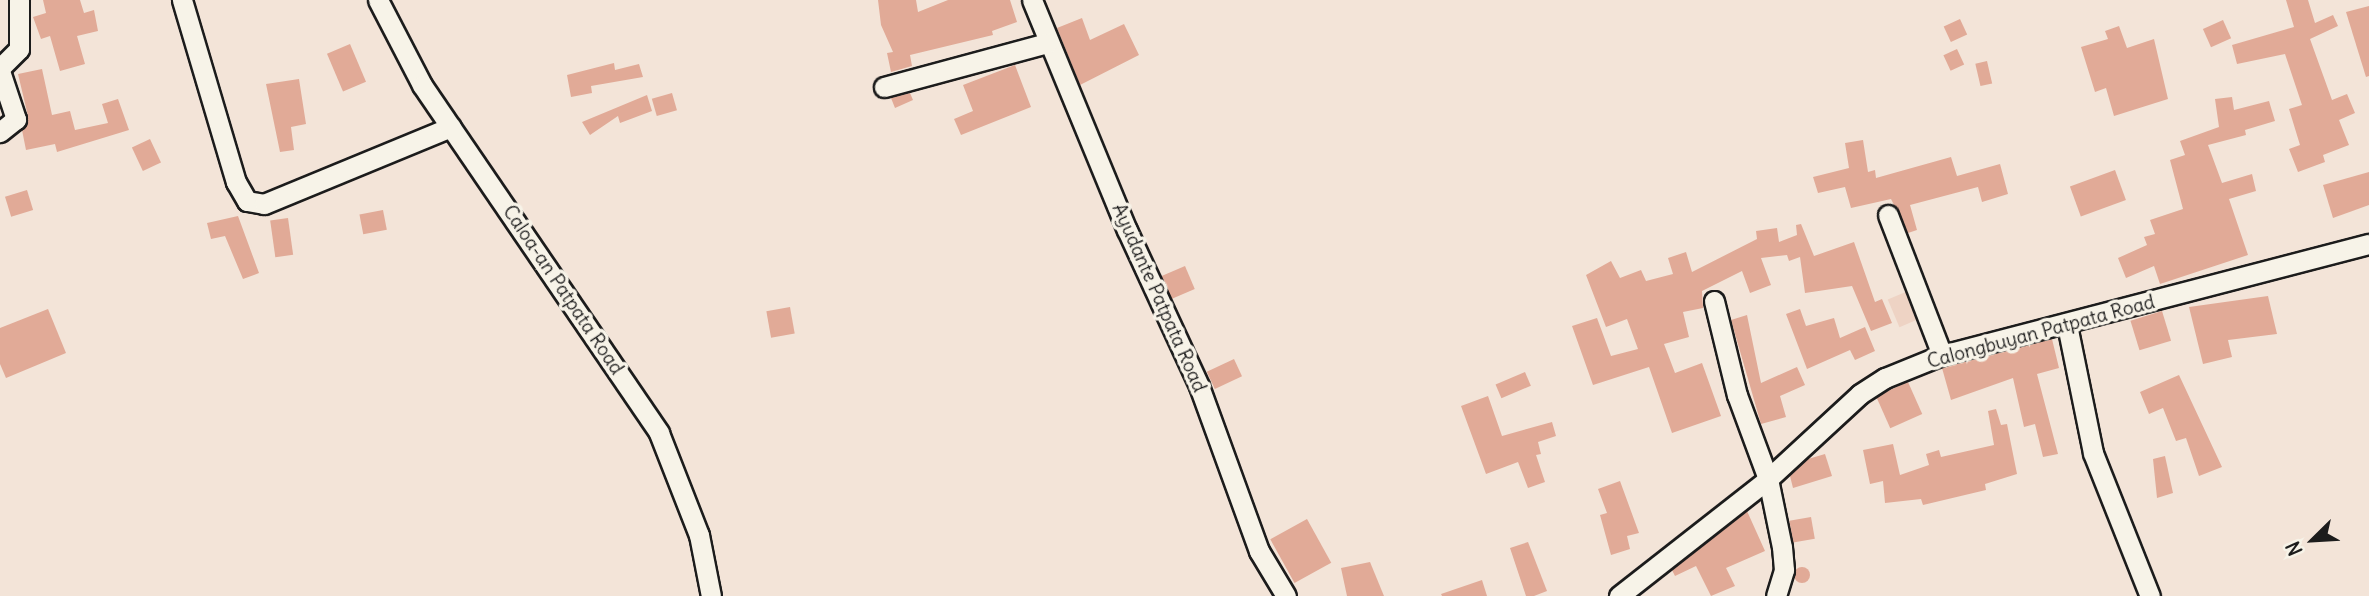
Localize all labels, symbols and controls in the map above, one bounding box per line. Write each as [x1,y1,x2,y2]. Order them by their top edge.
street label: Ayudante Patpata Road [1107,200,1211,396]
street label: Caloa-an Patpata Road [498,201,628,379]
street label: Calongbuyan Patpata Road [1925,291,2157,373]
north arrow [2278,505,2348,575]
text: N [2280,538,2307,559]

